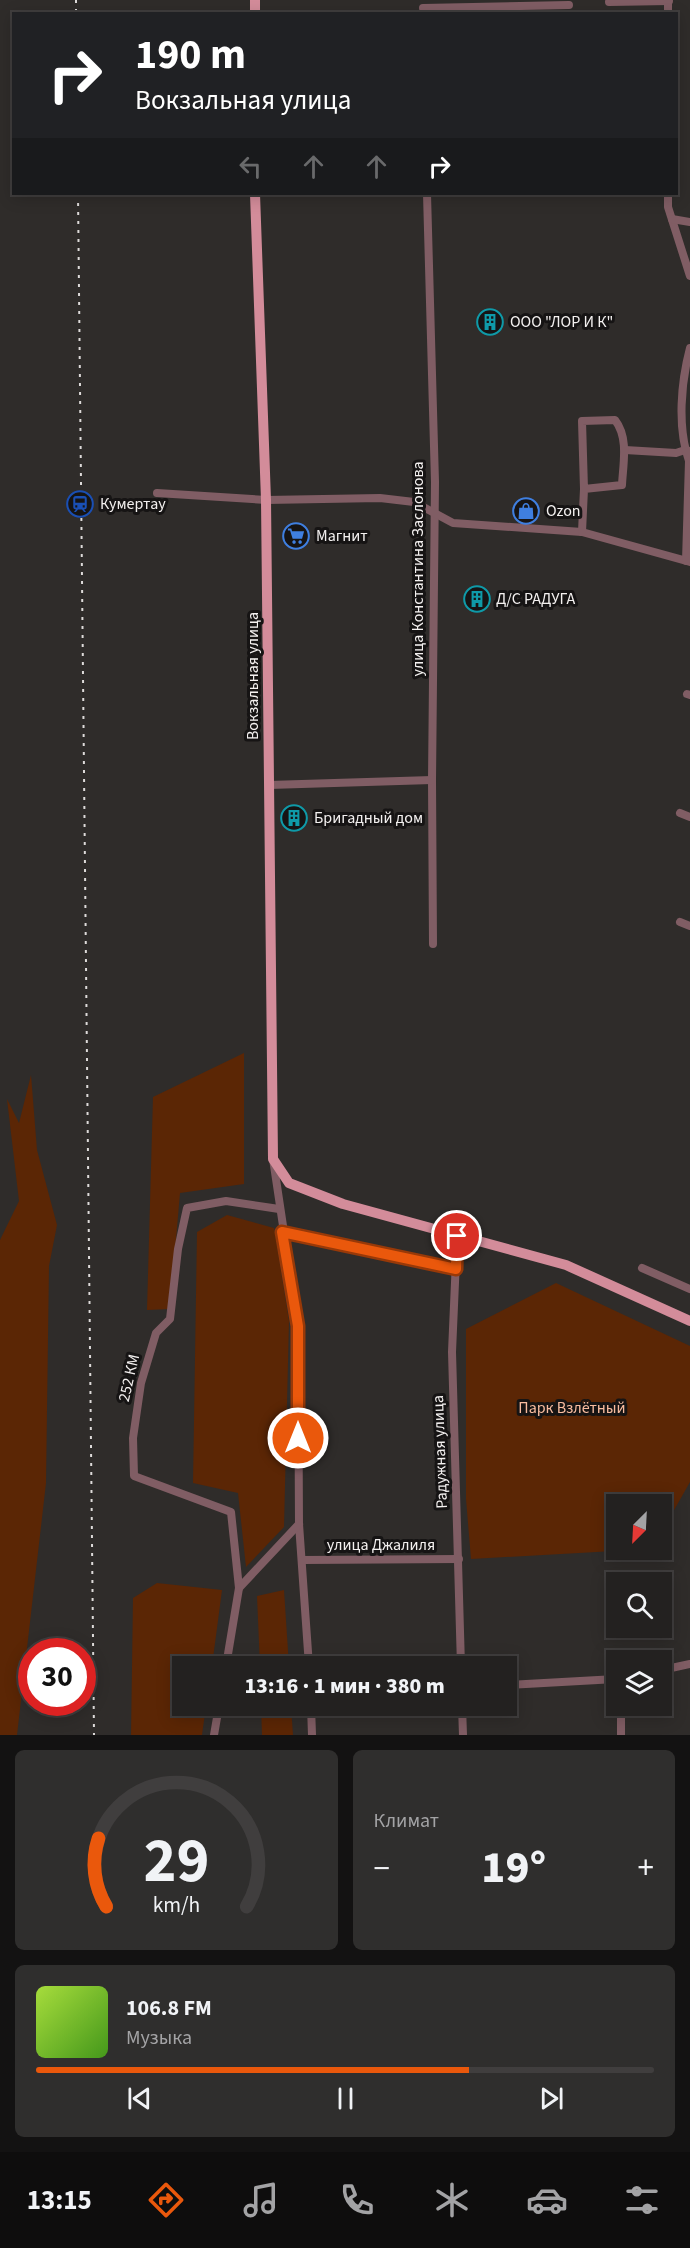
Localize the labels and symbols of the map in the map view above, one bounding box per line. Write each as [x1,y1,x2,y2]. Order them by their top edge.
building icon: ООО "ЛОР И К" [475,307,505,337]
place label: ООО "ЛОР И К" [510,311,613,333]
street label: улица Константина Заслонова [407,461,429,677]
station icon: Кумертау [65,489,95,519]
place label: Кумертау [100,493,166,515]
shop icon: Ozon [511,496,541,526]
place label: Ozon [546,500,581,522]
supermarket icon: Магнит [281,521,311,551]
place label: Магнит [316,525,368,547]
building icon: Д/С РАДУГА [462,584,492,614]
place label: Д/С РАДУГА [496,588,576,610]
street label: Вокзальная улица [242,612,264,740]
building icon: Бригадный дом [279,803,309,833]
place label: Бригадный дом [314,807,423,829]
pin [431,1210,482,1261]
street label: 252 КМ [113,1352,145,1404]
street label: Радужная улица [427,1395,453,1509]
park label: Парк Взлётный [518,1397,626,1419]
position arrow [266,1406,330,1470]
north arrow [606,1494,672,1560]
street label: улица Джалиля [327,1534,435,1556]
speed limit sign: 30 [18,1638,96,1716]

